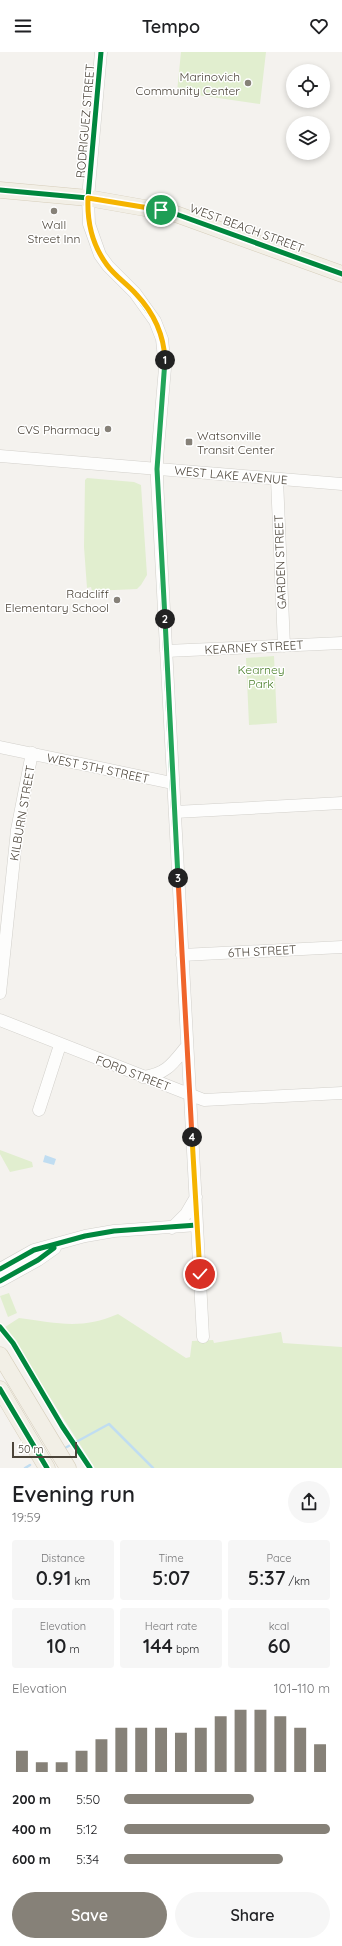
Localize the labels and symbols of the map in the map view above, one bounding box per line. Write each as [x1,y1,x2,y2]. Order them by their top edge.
street label: RODRIGUEZ STREET [73,63,97,179]
place label: Marinovich Community Center [136,69,240,98]
marker: Marinovich Community Center [243,78,253,88]
pin [144,193,178,227]
street label: WEST BEACH STREET [188,200,306,256]
marker: Wall Street Inn [49,206,59,216]
place label: Wall Street Inn [28,217,80,246]
pin: 1 [155,350,175,370]
place label: CVS Pharmacy [17,422,100,437]
marker: CVS Pharmacy [103,424,113,434]
place label: Watsonville Transit Center [197,428,275,457]
marker: Watsonville Transit Center [184,437,194,447]
street label: WEST LAKE AVENUE [174,463,288,487]
street label: GARDEN STREET [271,515,289,609]
place label: Radcliff Elementary School [5,586,109,615]
marker: Radcliff Elementary School [112,595,122,605]
pin: 2 [155,609,175,629]
street label: KEARNEY STREET [204,637,304,657]
park label: Kearney Park [237,662,285,691]
street label: WEST 5TH STREET [45,750,151,786]
street label: KILBURN STREET [6,764,38,862]
pin: 3 [168,868,188,888]
street label: 6TH STREET [227,942,297,960]
street label: FORD STREET [94,1052,172,1094]
pin: 4 [182,1127,202,1147]
pin [183,1257,217,1291]
scale bar [12,1440,77,1459]

